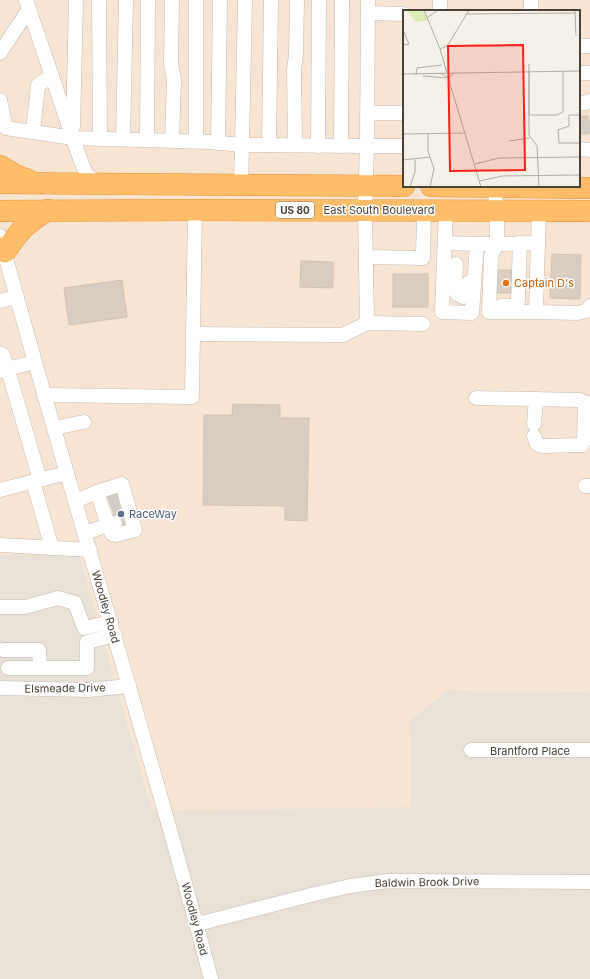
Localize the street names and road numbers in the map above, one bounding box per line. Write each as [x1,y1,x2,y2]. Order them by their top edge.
road number: US 80 [276,202,314,218]
street label: East South Boulevard [324,203,434,217]
street label: Woodley Road [89,569,123,645]
street label: Elsmeade Drive [24,680,106,696]
street label: Brantford Place [490,744,570,758]
street label: Baldwin Brook Drive [374,874,480,890]
street label: Woodley Road [179,881,211,957]

